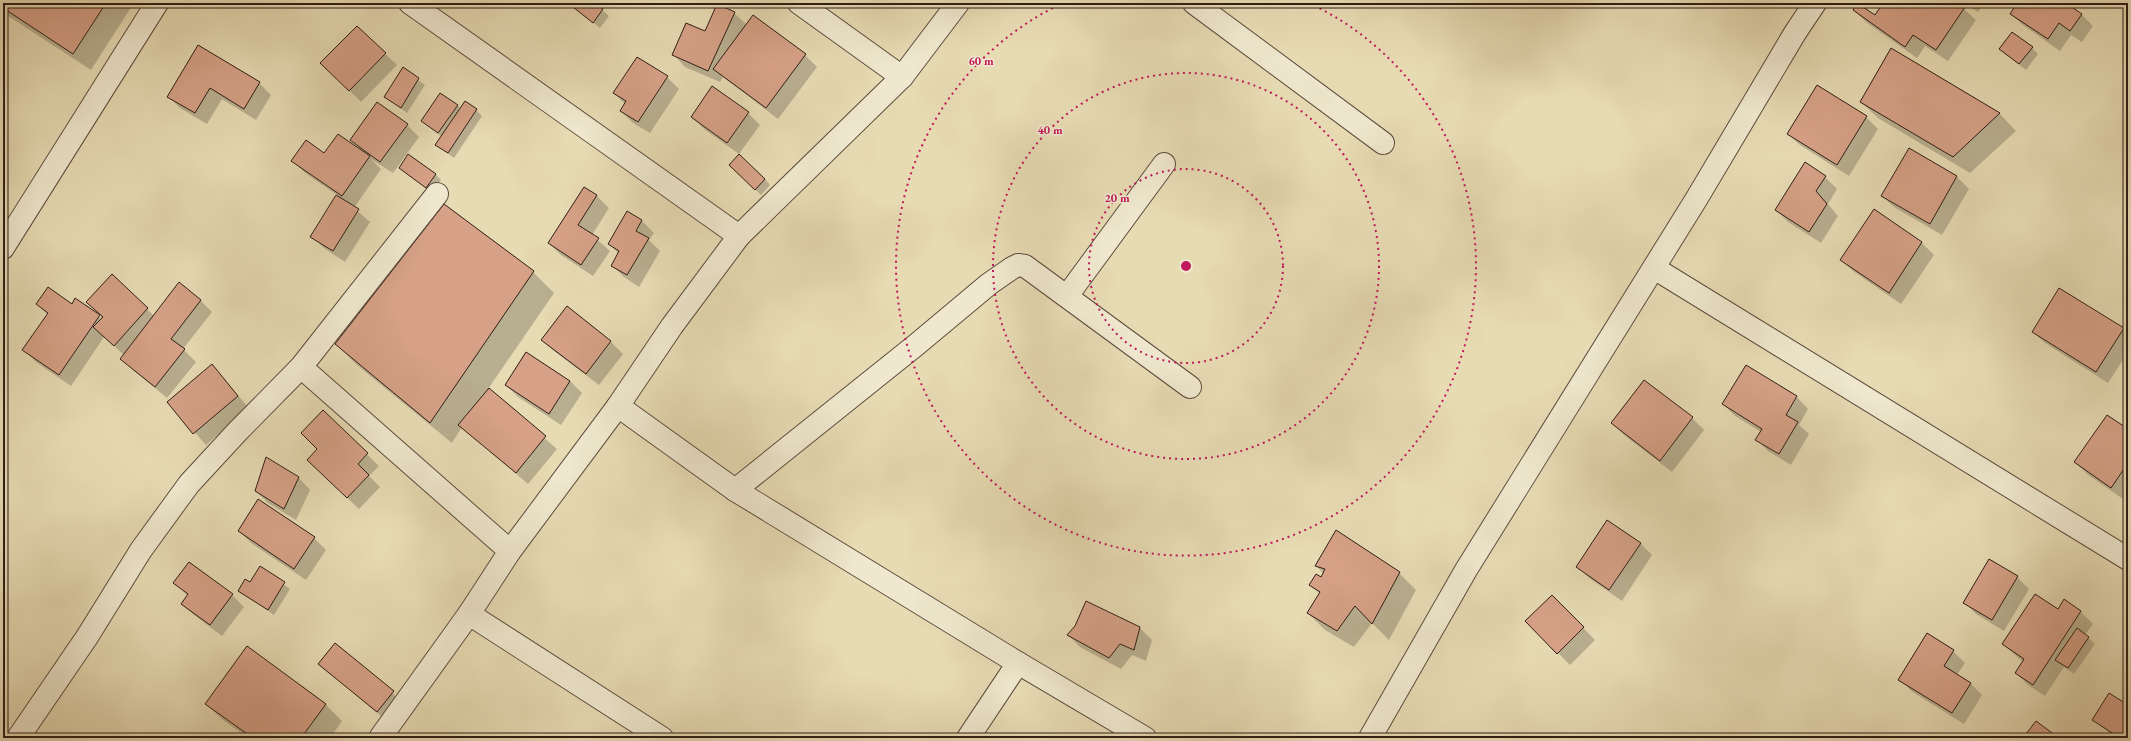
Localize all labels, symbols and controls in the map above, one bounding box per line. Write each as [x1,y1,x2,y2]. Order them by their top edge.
text: 60 m [968,53,994,69]
text: 40 m [1037,122,1063,138]
text: 20 m [1104,190,1130,206]
centre of rings [1179,259,1193,273]

